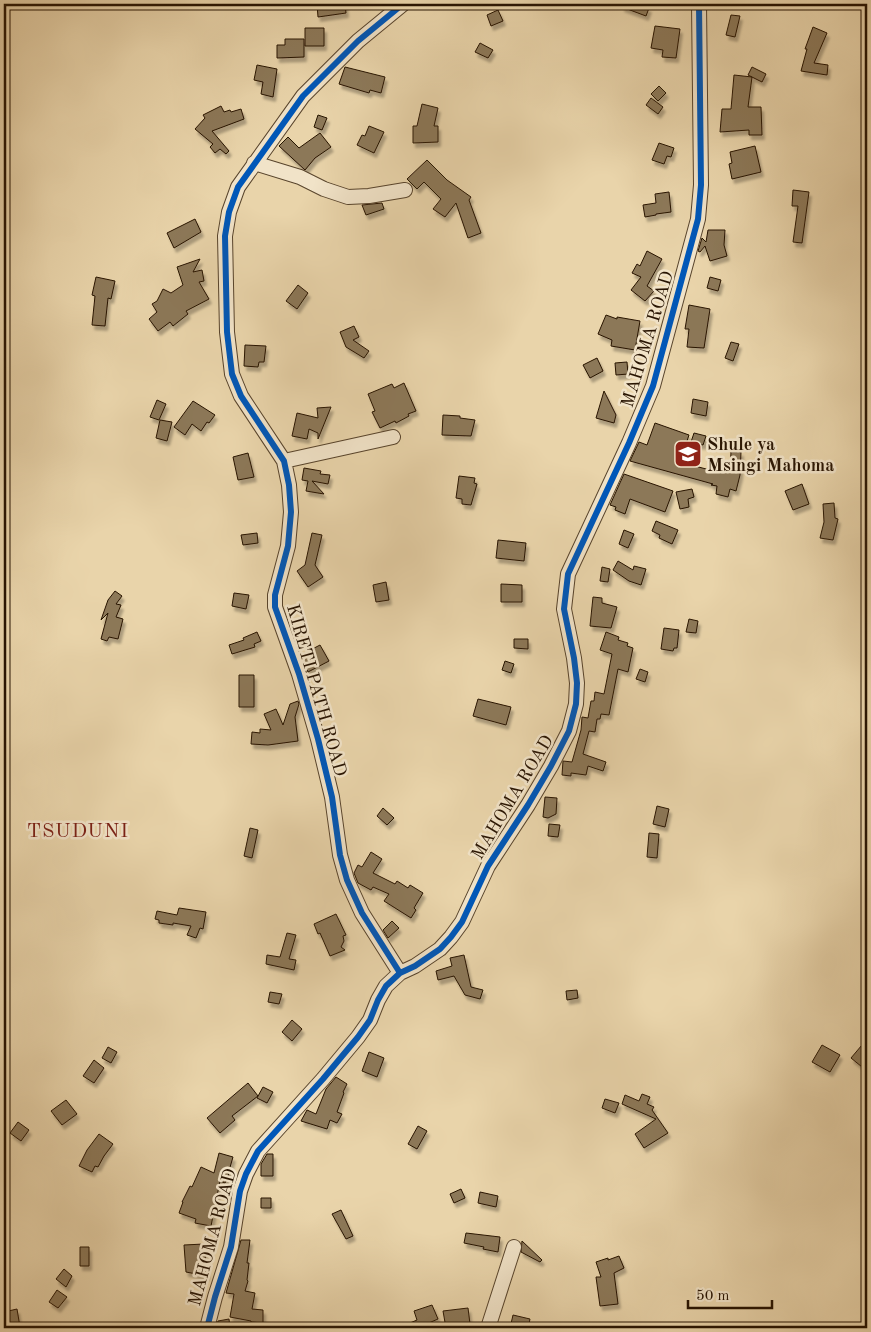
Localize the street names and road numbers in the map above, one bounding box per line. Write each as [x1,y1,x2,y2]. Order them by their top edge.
street label: MAHOMA ROAD [619,269,677,410]
street label: KIRETI PATH ROAD [283,602,349,778]
street label: MAHOMA ROAD [469,732,557,863]
street label: MAHOMA ROAD [186,1166,240,1308]

